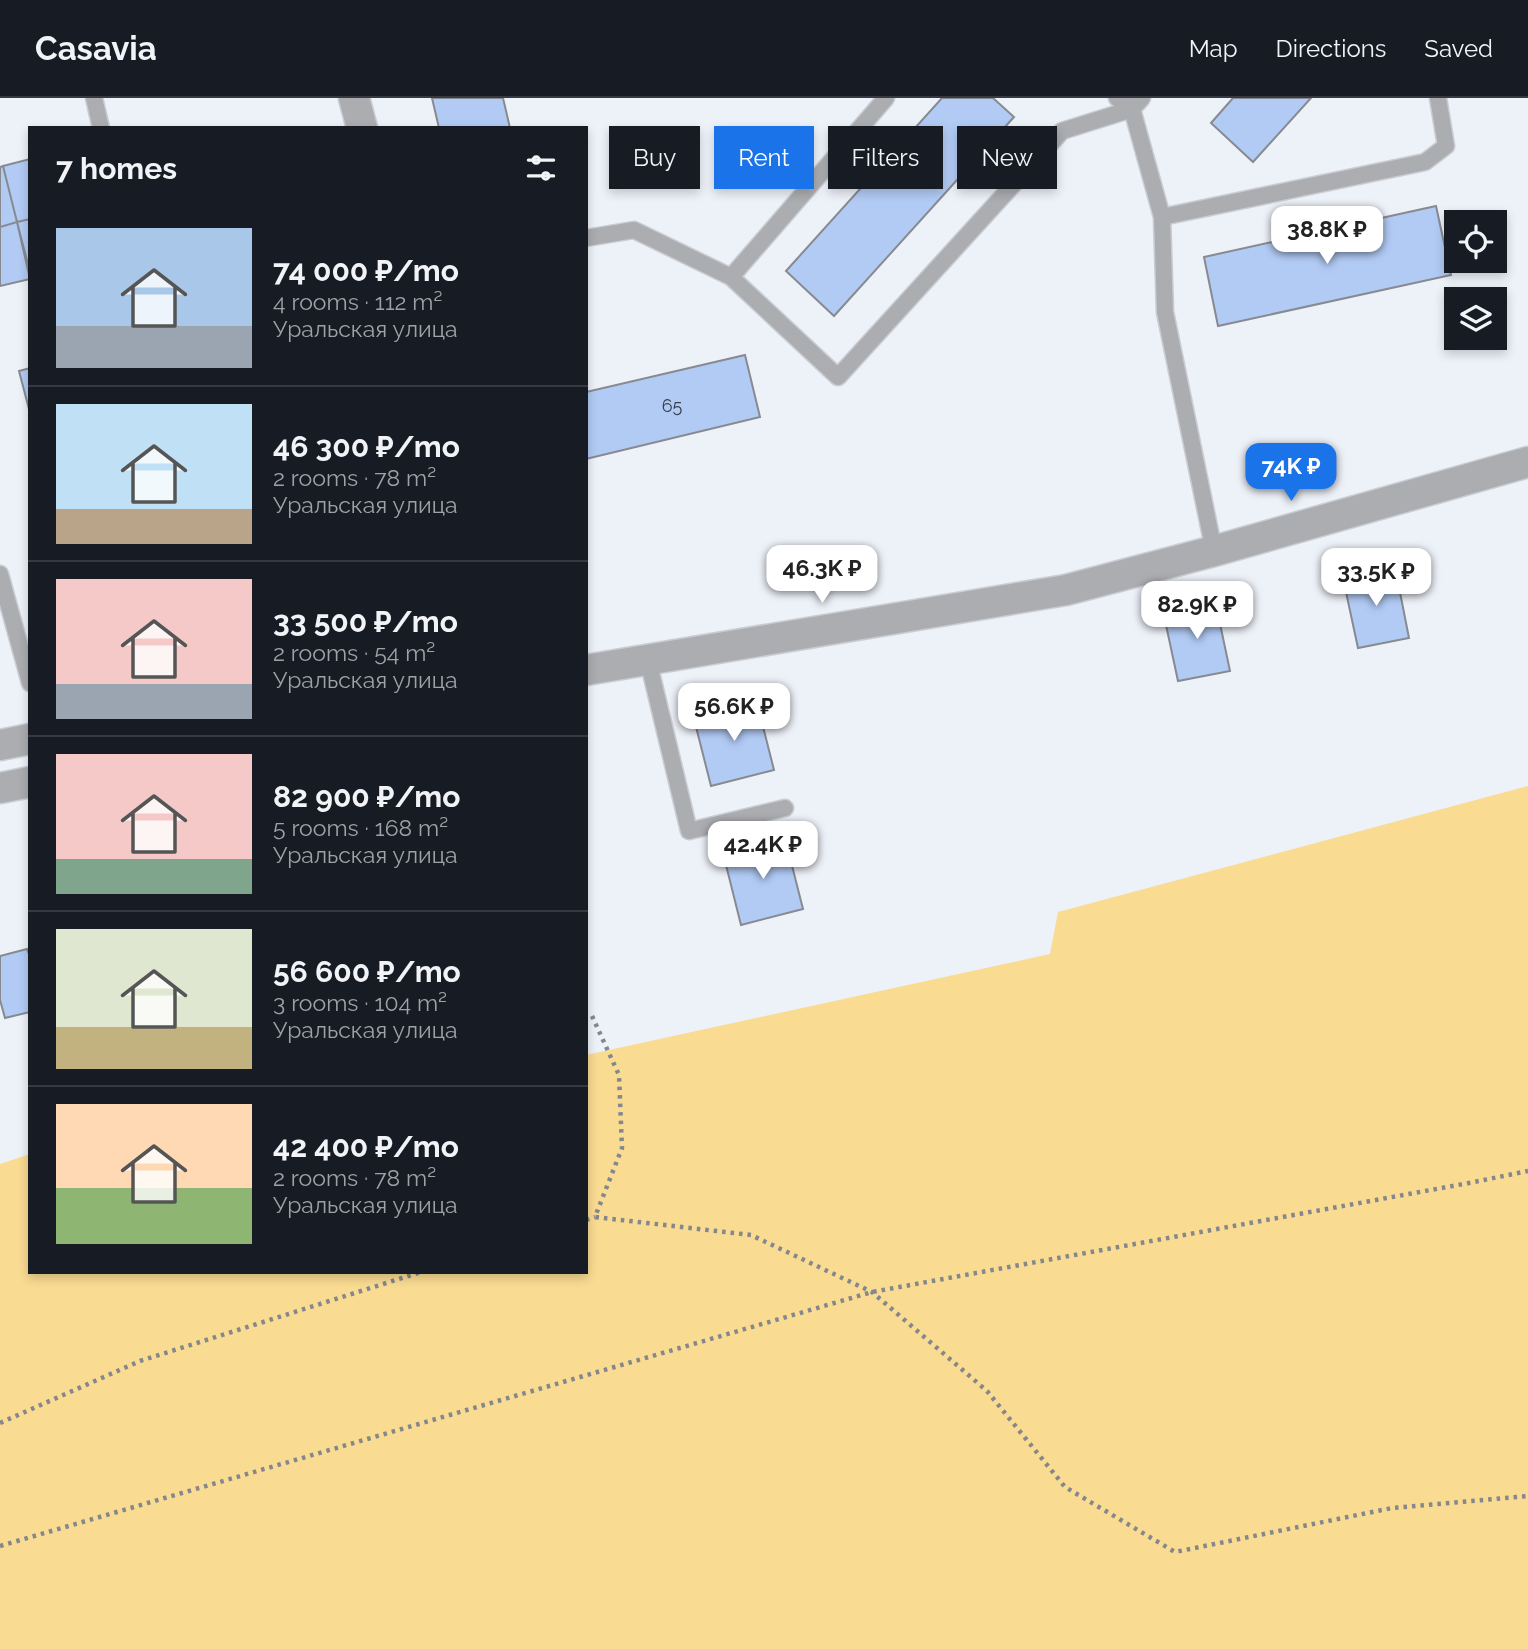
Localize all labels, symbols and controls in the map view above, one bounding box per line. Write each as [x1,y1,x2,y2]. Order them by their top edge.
text: Casavia [35,29,157,68]
text: Map [1189,34,1238,63]
text: Directions [1276,34,1386,63]
text: Saved [1424,34,1493,63]
chip: Buy [609,126,700,189]
chip: Rent [714,126,814,189]
chip: Filters [828,126,943,189]
chip: New [957,126,1057,189]
icon: filters [522,149,560,187]
text: 7 homes [56,151,177,186]
pin: 38.8K ₽ [1262,206,1392,266]
map controls [1444,210,1507,350]
button: locate [1444,210,1507,273]
text: 38.8K ₽ [1287,215,1367,242]
text: 74 000 ₽/mo [273,253,459,288]
icon: home [112,256,196,340]
button: layers [1444,287,1507,350]
text: 4 rooms · 112 m² [273,288,442,315]
text: Уральская улица [273,315,458,342]
house number: 65 [662,395,683,416]
text: 46 300 ₽/mo [273,429,460,464]
icon: home [112,432,196,516]
pin: 74K ₽ [1242,444,1340,503]
text: 74K ₽ [1261,452,1321,479]
text: 2 rooms · 78 m² [273,464,436,491]
text: Уральская улица [273,491,458,518]
pin: 46.3K ₽ [757,546,887,605]
pin: 33.5K ₽ [1311,548,1441,608]
text: 46.3K ₽ [782,554,862,581]
text: 33.5K ₽ [1337,557,1415,584]
pin: 82.9K ₽ [1132,582,1262,641]
text: 82.9K ₽ [1157,590,1237,617]
text: 33 500 ₽/mo [273,604,458,639]
icon: home [112,607,196,691]
text: 2 rooms · 54 m² [273,639,435,666]
text: Уральская улица [273,666,458,693]
pin: 56.6K ₽ [669,684,799,743]
text: 56.6K ₽ [694,692,774,719]
text: 82 900 ₽/mo [273,779,460,814]
icon: home [112,782,196,866]
text: 5 rooms · 168 m² [273,814,448,841]
pin: 42.4K ₽ [698,822,828,881]
text: 42.4K ₽ [724,830,802,857]
text: Уральская улица [273,841,458,868]
text: 56 600 ₽/mo [273,954,461,989]
icon: home [112,957,196,1041]
text: 3 rooms · 104 m² [273,989,447,1016]
text: Уральская улица [273,1016,458,1043]
text: 42 400 ₽/mo [273,1129,459,1164]
icon: home [112,1132,196,1216]
text: 2 rooms · 78 m² [273,1164,436,1191]
text: Уральская улица [273,1191,458,1218]

